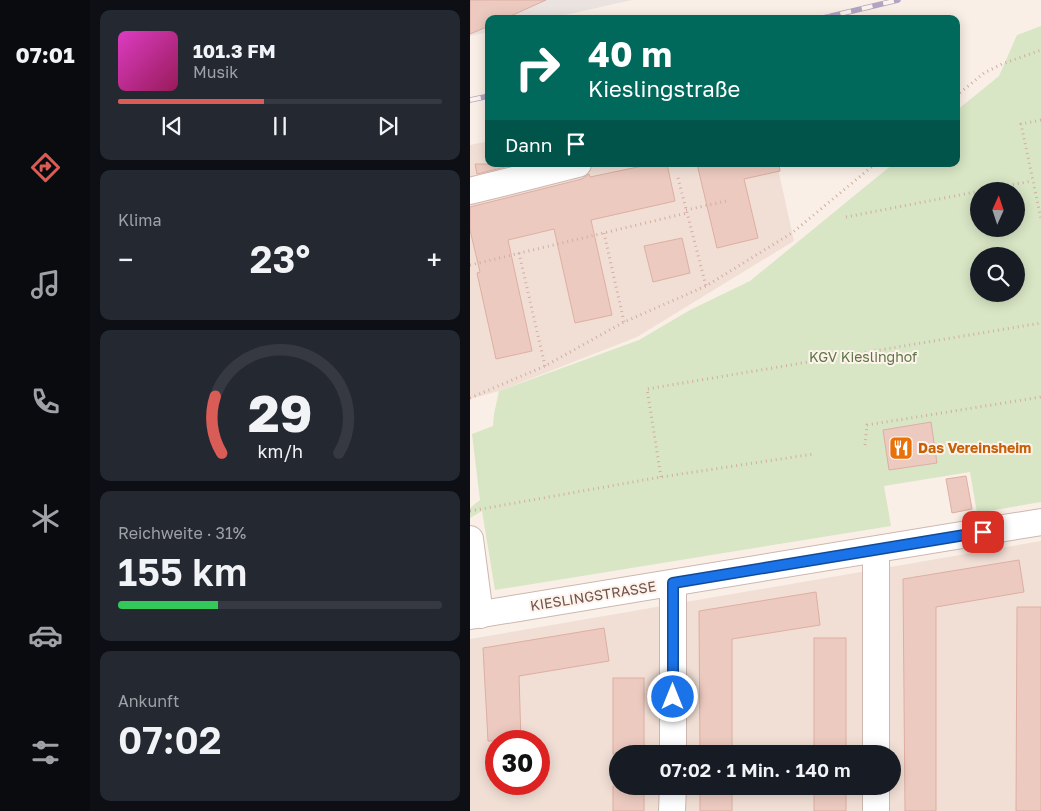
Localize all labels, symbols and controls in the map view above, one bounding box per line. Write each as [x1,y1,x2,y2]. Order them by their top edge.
text: 40 m [588,33,672,75]
icon: right [505,35,570,100]
text: 101.3 FM [193,39,276,62]
text: 07:01 [16,41,74,68]
text: Musik [193,62,238,82]
text: Kieslingstraße [588,75,740,102]
icon: previous [158,112,186,140]
icon: pause [266,112,294,140]
icon: next [374,112,402,140]
icon: arrive [562,130,590,158]
text: Dann [505,133,552,156]
icon: directions [28,150,63,185]
north arrow [970,182,1025,238]
map controls [970,182,1025,302]
text: Klima [118,210,162,230]
text: 23° [250,236,310,281]
text: − [118,243,133,276]
text: + [427,243,442,276]
button: search [970,247,1025,302]
icon: music [28,267,63,302]
park label: KGV Kieslinghof [809,348,917,365]
text: 29 [248,381,312,443]
icon: phone [28,384,63,419]
restaurant icon: Das Vereinsheim [888,435,914,461]
place label: Das Vereinsheim [918,439,1031,456]
text: km/h [257,440,303,462]
icon: climate [28,501,63,536]
pin [962,511,1004,553]
icon: arrive [969,518,997,546]
text: Reichweite · 31% [118,523,246,543]
text: 155 km [118,549,247,594]
street label: KIESLINGSTRASSE [529,577,657,614]
icon: car [28,618,63,653]
position arrow [646,670,698,722]
text: Ankunft [118,691,180,711]
text: 07:02 [118,717,222,762]
speed limit sign: 30 [485,730,550,795]
icon: filters [28,735,63,770]
text: 07:02 · 1 Min. · 140 m [659,758,851,781]

